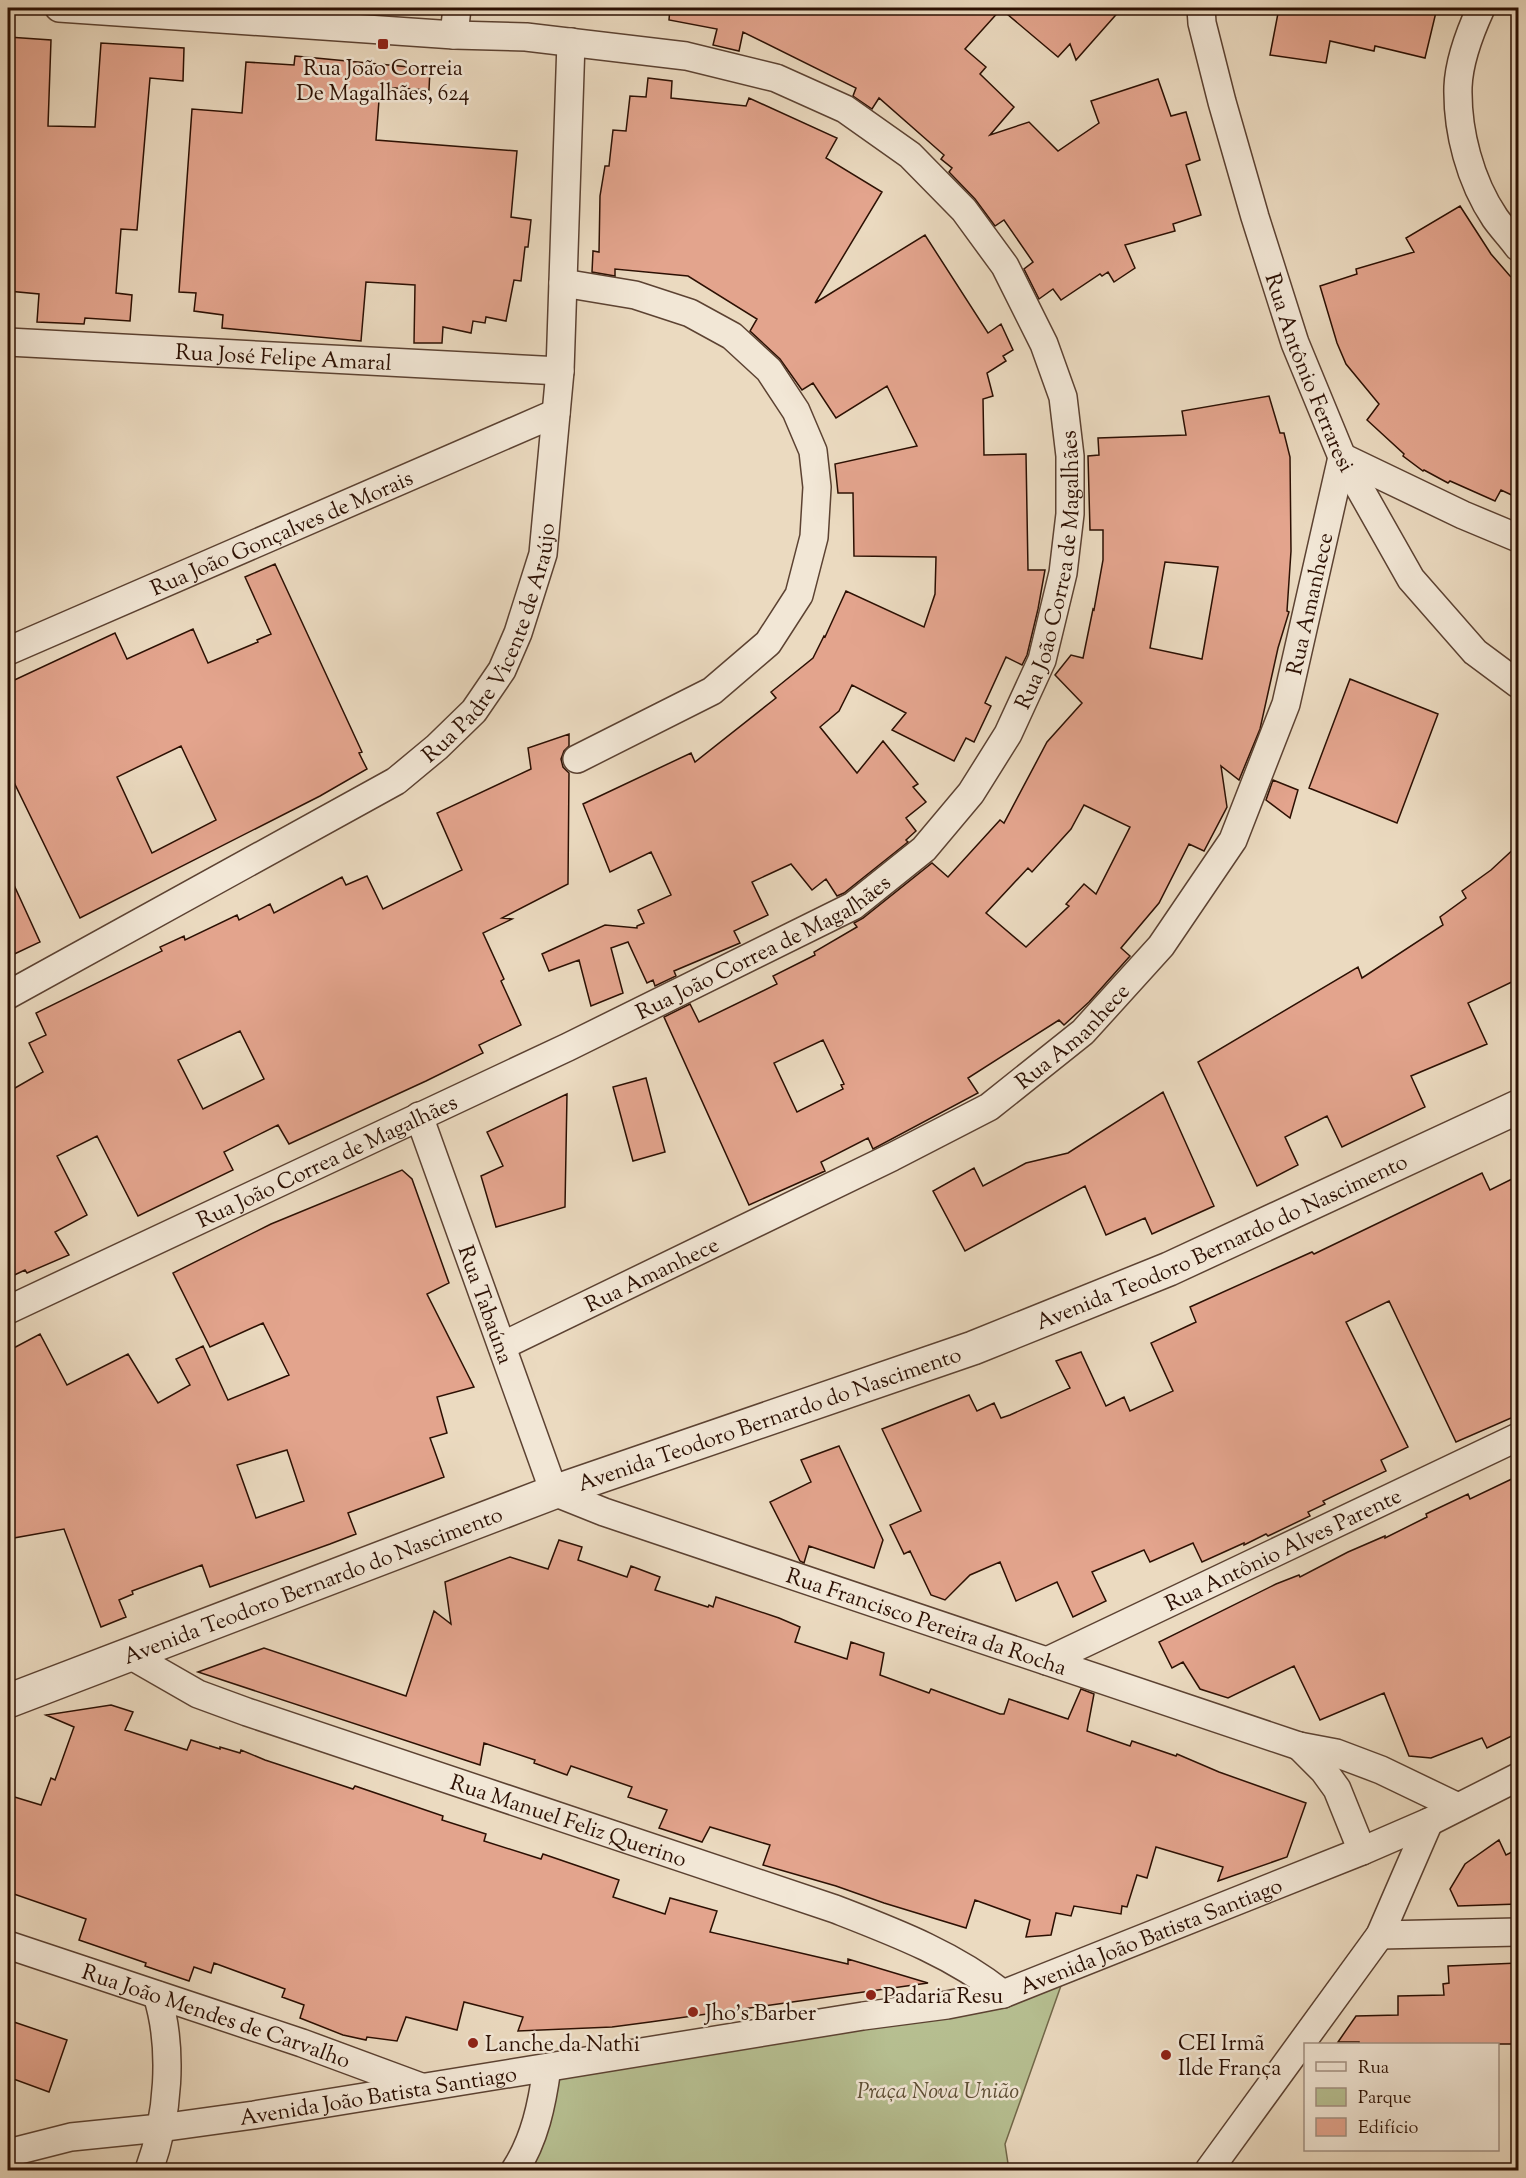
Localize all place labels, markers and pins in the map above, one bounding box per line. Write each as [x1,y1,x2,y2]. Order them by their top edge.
marker: Rua João Correia De Magalhães, 624 [376,37,390,51]
place label: Rua João Correia De Magalhães, 624 [296,54,470,111]
place label: Padaria Resu [883,1982,1004,2014]
marker: Padaria Resu [864,1988,878,2002]
place label: Jho's Barber [704,1999,816,2031]
marker: Jho's Barber [686,2005,700,2019]
place label: CEI Irmã Ilde França [1178,2029,1281,2086]
place label: Lanche da Nathi [485,2030,640,2062]
marker: Lanche da Nathi [466,2036,480,2050]
marker: CEI Irmã Ilde França [1159,2048,1173,2062]

